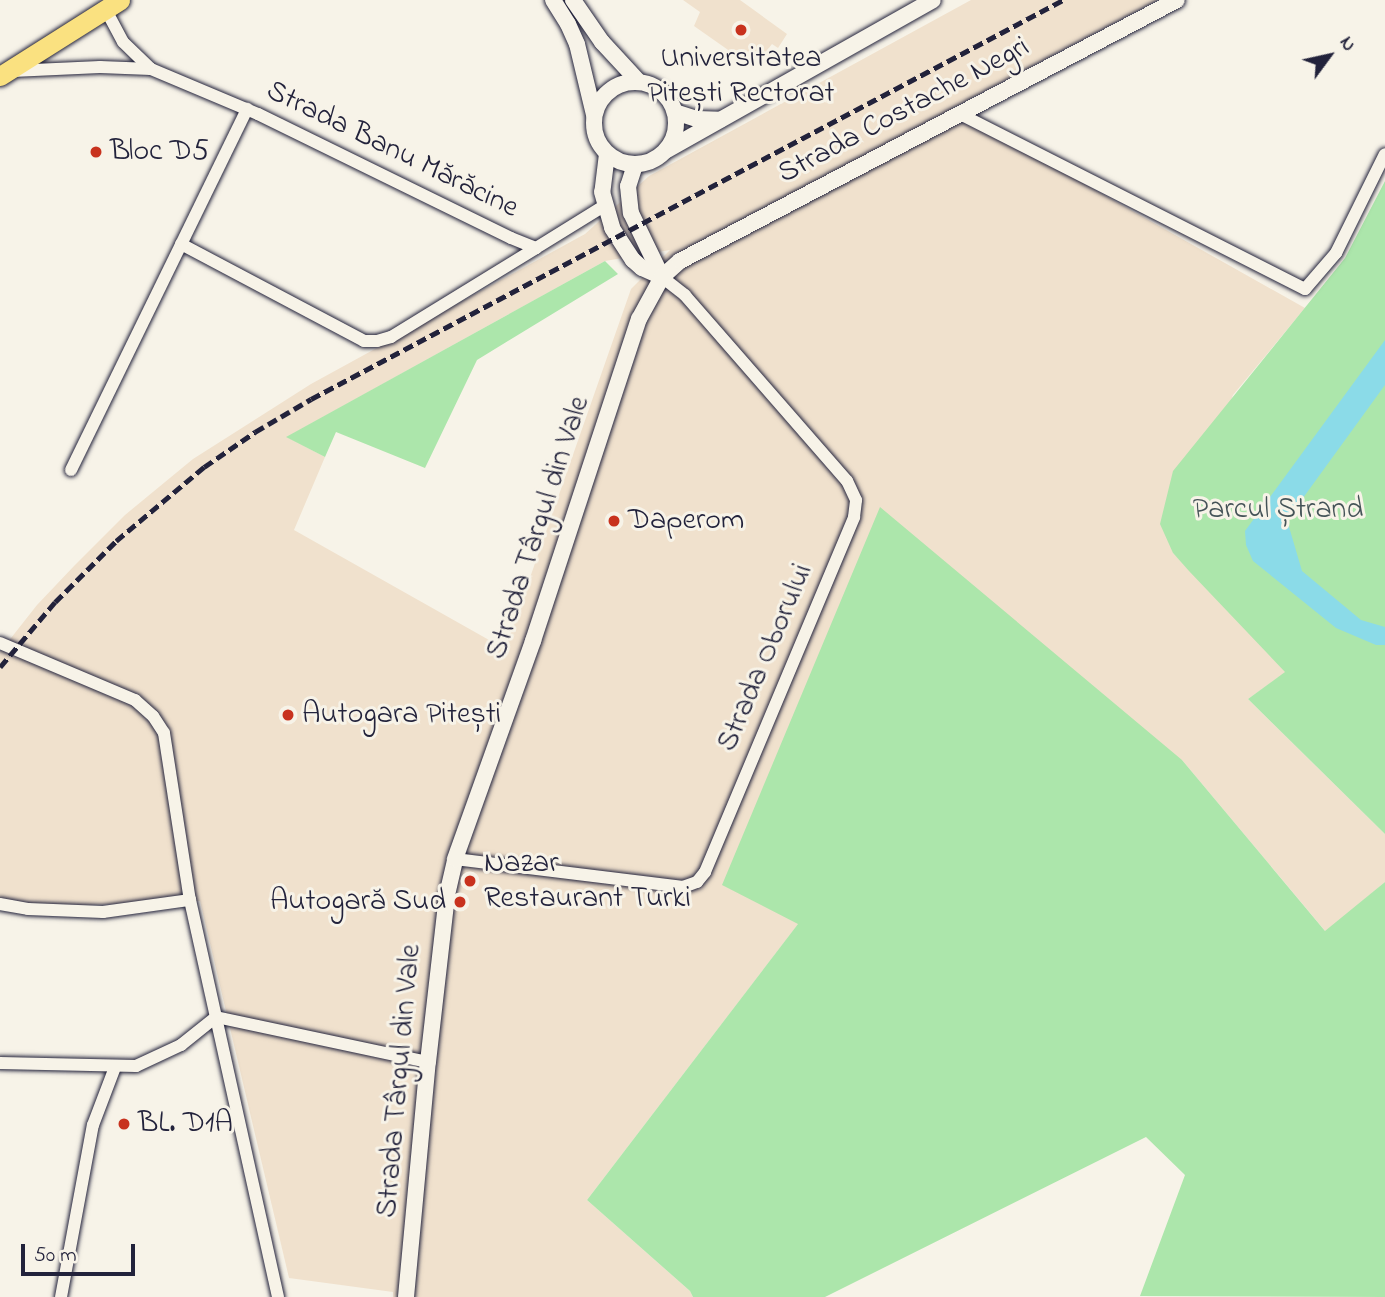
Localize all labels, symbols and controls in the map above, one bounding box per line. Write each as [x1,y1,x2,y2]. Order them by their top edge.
north arrow [1294,21,1364,91]
marker: Universitatea Pitești Rectorat [733,22,749,38]
street label: Strada Costache Negri [772,30,1036,192]
text: N [1332,32,1362,57]
place label: Universitatea Pitești Rectorat [647,41,835,111]
street label: Strada Banu Mărăcine [260,73,524,227]
place label: Bloc D5 [110,134,209,170]
marker: Bloc D5 [88,144,104,160]
street label: Strada Târgul din Vale [479,392,599,664]
park label: Parcul Ștrand [1193,492,1363,528]
place label: Daperom [628,503,744,539]
marker: Daperom [606,513,622,529]
street label: Strada Oborului [710,559,822,757]
place label: Autogara Pitești [302,697,501,733]
marker: Autogara Pitești [280,707,296,723]
place label: Nazar Restaurant Turki [484,846,691,916]
marker: Nazar Restaurant Turki [462,873,478,889]
place label: Autogară Sud [270,884,446,920]
marker: Autogară Sud [452,894,468,910]
street label: Strada Târgul din Vale [370,943,430,1219]
place label: BL. D1A [138,1106,233,1142]
marker: BL. D1A [116,1116,132,1132]
scale bar [24,1230,138,1274]
text: 50 m [34,1241,77,1271]

